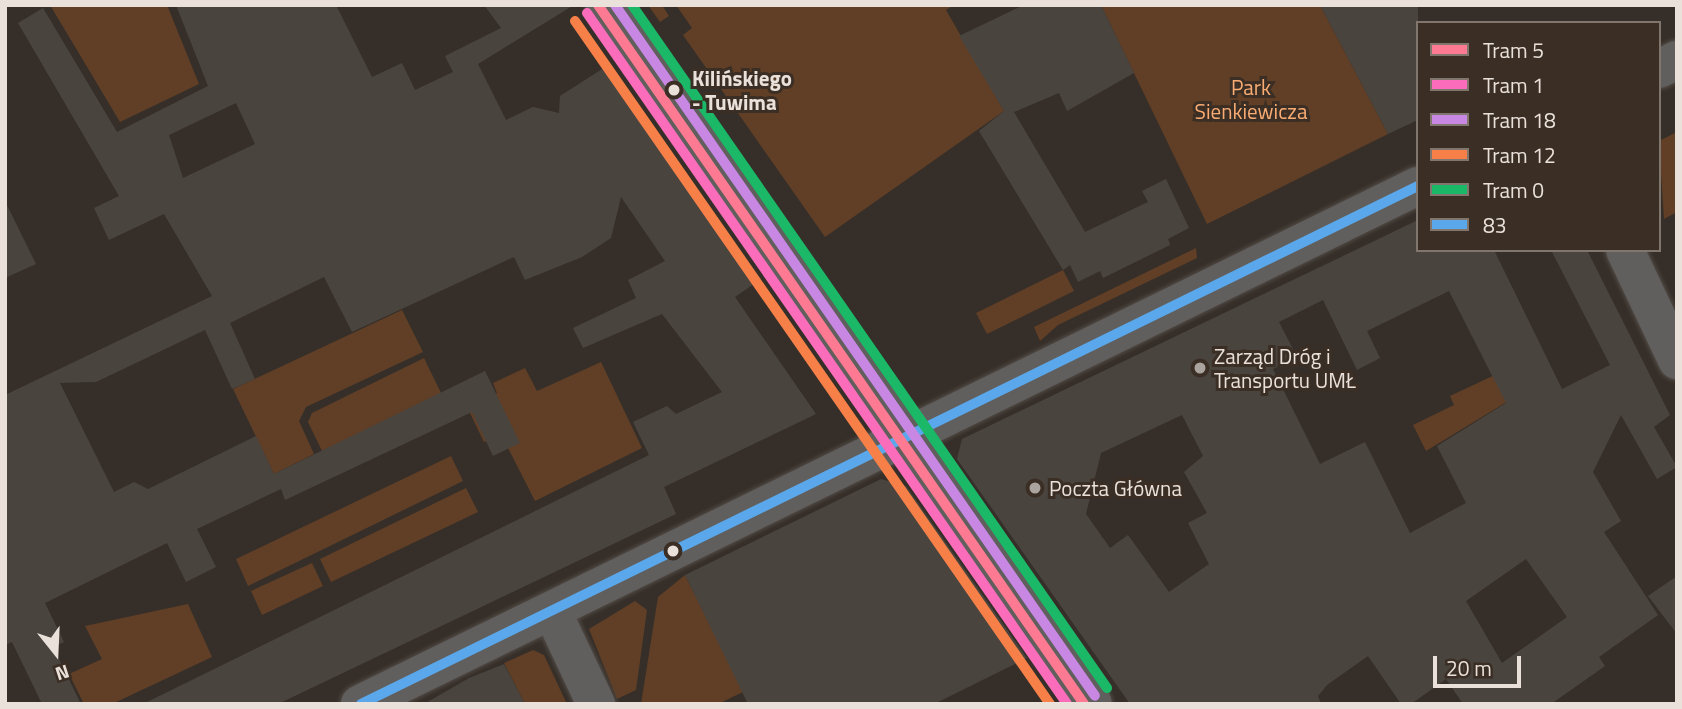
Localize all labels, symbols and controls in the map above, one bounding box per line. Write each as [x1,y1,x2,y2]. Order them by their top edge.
legend [1416,21,1661,252]
text: Tram 5 [1483,34,1544,66]
place label: Kilińskiego - Tuwima [692,65,792,115]
text: Tram 1 [1483,69,1544,101]
park label: Park Sienkiewicza [1195,74,1307,124]
marker: Kilińskiego - Tuwima [662,78,686,102]
text: Tram 18 [1483,104,1556,136]
text: Tram 12 [1483,139,1556,171]
text: Tram 0 [1483,174,1544,206]
text: 83 [1483,209,1507,241]
place label: Zarząd Dróg i Transportu UMŁ [1214,343,1356,393]
marker: Zarząd Dróg i Transportu UMŁ [1192,360,1208,376]
place label: Poczta Główna [1049,475,1182,501]
marker: Poczta Główna [1027,480,1043,496]
unlabelled marker [666,544,680,558]
north arrow [21,618,91,688]
scale bar [1437,642,1524,686]
text: 20 m [1446,652,1492,684]
text: N [52,658,73,689]

